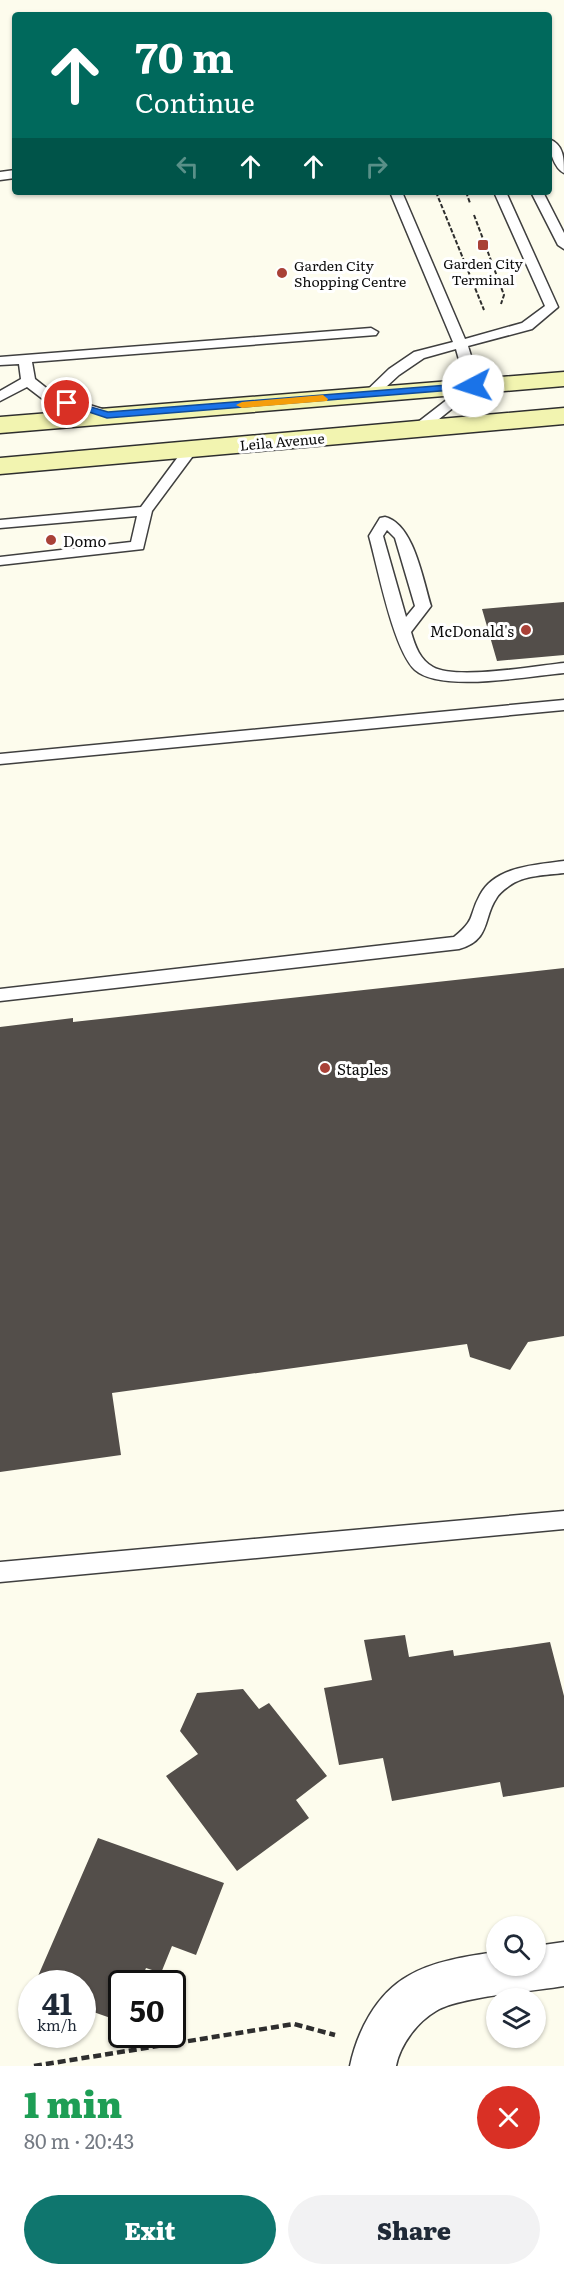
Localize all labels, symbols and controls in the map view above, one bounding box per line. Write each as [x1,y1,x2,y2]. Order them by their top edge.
text: 70 m [135,24,234,86]
icon: ahead [36,36,114,114]
text: Continue [135,81,255,121]
icon: left [171,150,204,183]
icon: ahead [234,150,267,183]
icon: ahead [297,150,330,183]
icon: right [360,150,393,183]
marker: Garden City Terminal [476,238,490,252]
place label: Garden City Terminal [443,253,524,289]
place label: Garden City Shopping Centre [294,255,406,291]
marker: Garden City Shopping Centre [275,266,289,280]
position arrow [441,354,505,418]
pin [41,377,92,428]
icon: arrive [50,386,83,419]
street label: Leila Avenue [239,427,325,455]
place label: Domo [63,529,107,552]
marker: Domo [44,533,58,547]
place label: McDonald's [430,619,514,642]
marker: McDonald's [519,623,533,637]
place label: Staples [337,1057,388,1080]
marker: Staples [318,1061,332,1075]
map controls [486,1916,546,2048]
button: search [486,1916,546,1976]
speed limit sign: 50 [108,1970,186,2048]
text: 41 [42,1980,72,2024]
button: layers [486,1988,546,2048]
text: km/h [37,2013,77,2036]
text: 1 min [24,2076,122,2129]
button: close [477,2086,540,2149]
text: 80 m · 20:43 [24,2125,134,2155]
button: Exit [24,2195,276,2264]
button: Share [288,2195,540,2264]

